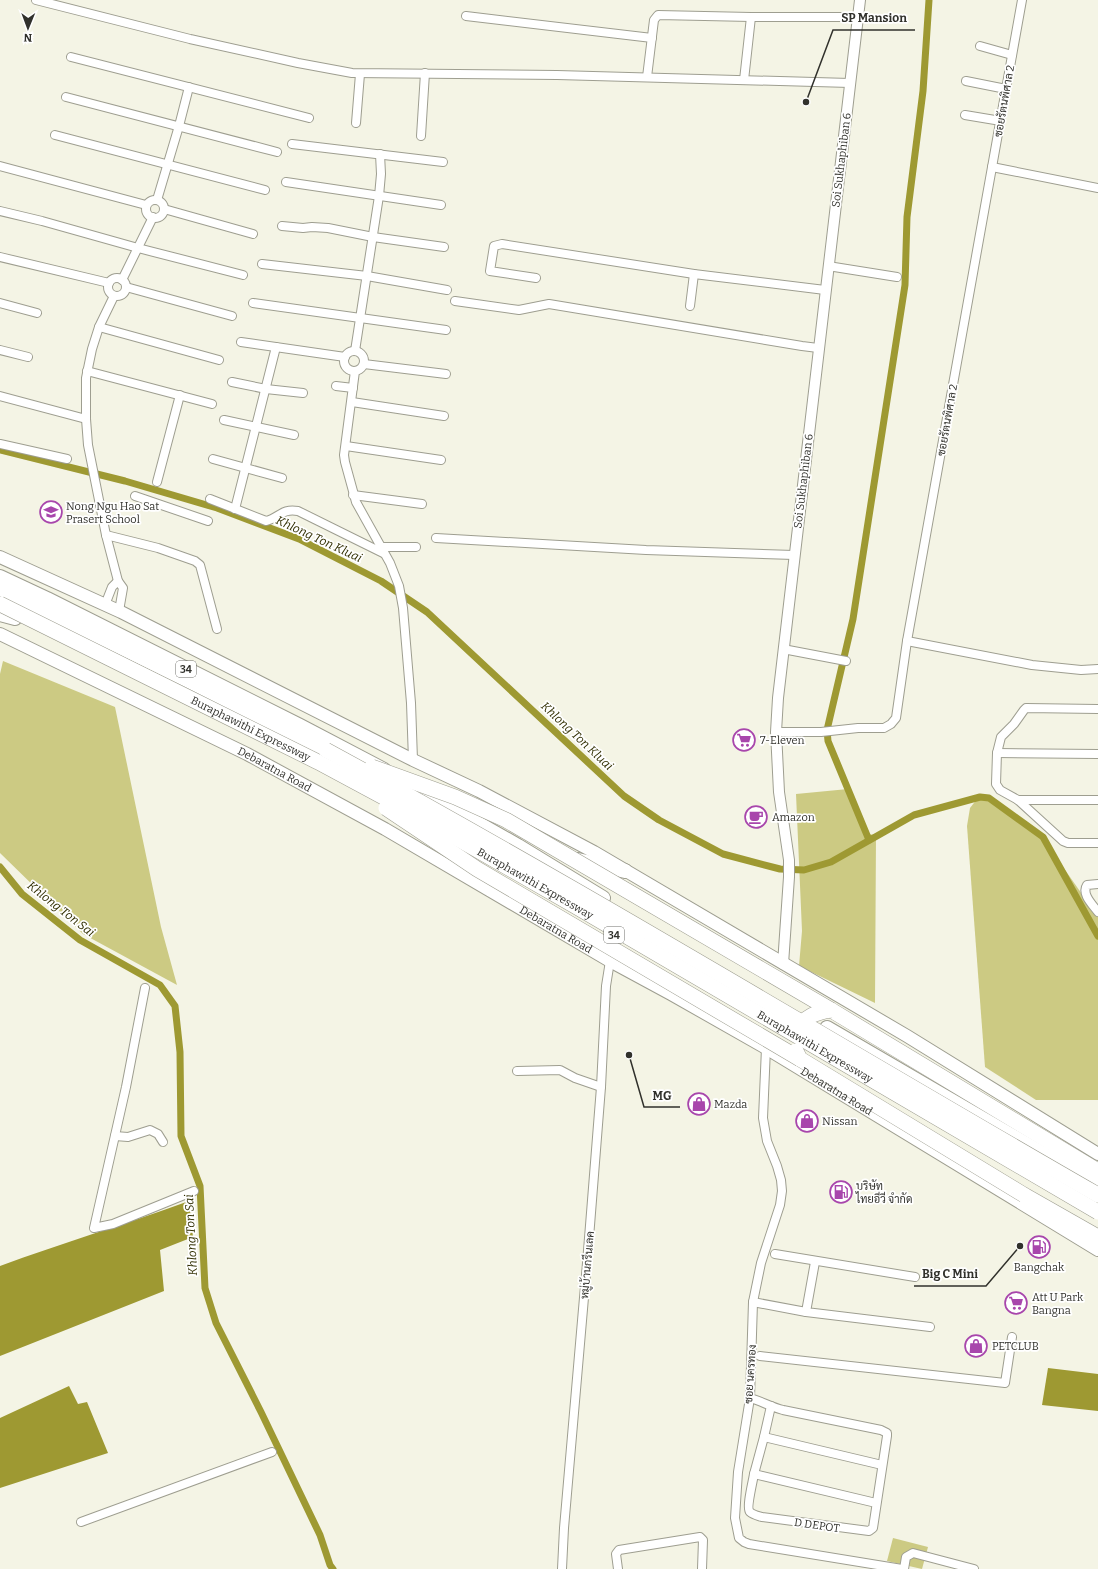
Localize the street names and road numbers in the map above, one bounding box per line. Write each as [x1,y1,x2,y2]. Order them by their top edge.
street label: ซอยรัตนพิศาล 2 [991,64,1017,138]
street label: Soi Sukhaphiban 6 [829,112,854,208]
street label: ซอยรัตนพิศาล 2 [934,383,960,457]
street label: Soi Sukhaphiban 6 [791,433,816,529]
road number: 34 [176,661,196,677]
street label: Buraphawithi Expressway [189,694,313,764]
street label: Debaratna Road [235,744,314,795]
street label: Buraphawithi Expressway [475,845,596,922]
street label: Debaratna Road [517,903,595,956]
road number: 34 [604,927,624,943]
street label: Buraphawithi Expressway [755,1008,875,1086]
street label: Debaratna Road [798,1065,875,1119]
street label: หมู่บ้านกรีนเลค [576,1230,598,1300]
street label: ซอย นครทอง [742,1344,759,1404]
street label: D DEPOT [793,1516,841,1535]

